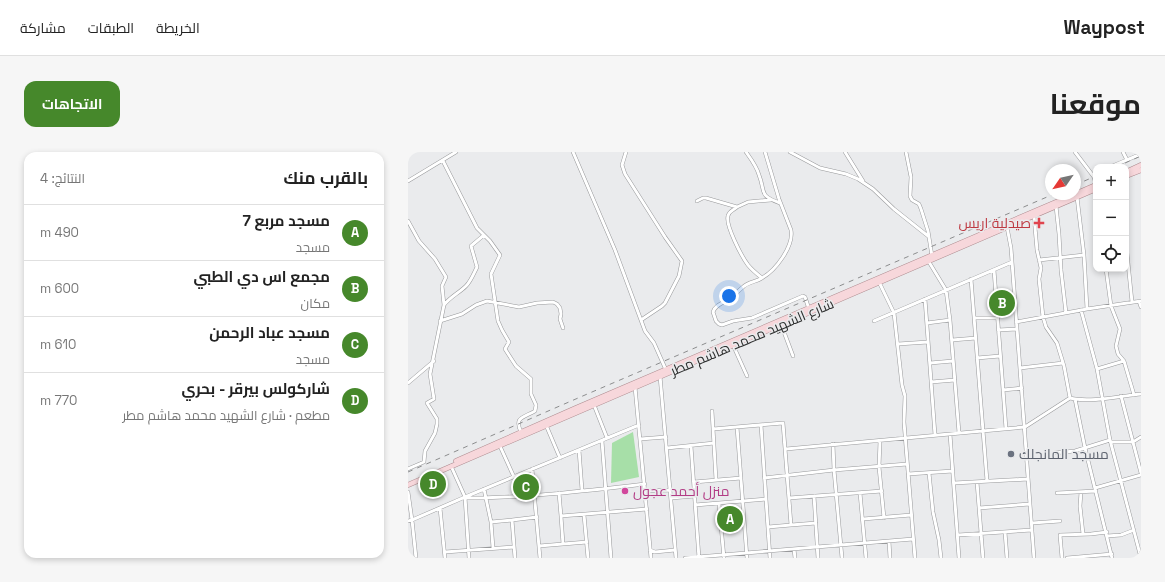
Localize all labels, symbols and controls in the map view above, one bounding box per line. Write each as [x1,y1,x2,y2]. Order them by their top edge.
text: Waypost [1063,15,1145,40]
text: مشاركة [20,19,66,37]
text: الطبقات [88,19,134,37]
text: الخريطة [156,19,200,37]
button: الاتجاهات [24,81,120,127]
text: موقعنا [1050,86,1141,122]
north arrow [1045,164,1081,200]
map controls [1093,164,1129,272]
button: + [1093,164,1129,200]
text: بالقرب منك [283,167,368,189]
text: النتائج: 4 [40,170,85,187]
button: − [1093,200,1129,236]
text: مسجد مربع 7 [242,211,330,230]
place label: صيدلية اريس [958,214,1031,232]
marker: صيدلية اريس [1034,218,1044,228]
text: 490 m [40,224,79,241]
text: A [351,224,359,241]
button: locate [1093,236,1129,272]
text: مسجد [296,239,330,256]
text: مجمع اس دي الطبي [194,267,330,286]
text: 600 m [40,280,79,297]
text: B [351,280,359,297]
your location [719,286,739,306]
pin: B [989,288,1015,318]
street label: شارع الشهيد محمد هاشم مطر [666,294,837,381]
text: مكان [301,295,330,312]
text: مسجد عباد الرحمن [209,323,330,342]
text: 610 m [40,336,76,353]
text: C [351,336,359,353]
text: مسجد [296,351,330,368]
text: شاركولس بيرقر - بحري [181,379,330,398]
text: 770 m [40,392,77,409]
text: D [351,392,359,409]
text: مطعم · شارع الشهيد محمد هاشم مطر [122,407,330,424]
place label: مسجد المانجلك [1019,445,1109,463]
marker: مسجد المانجلك [1006,449,1016,459]
pin: D [420,469,446,499]
pin: C [513,472,539,502]
place label: منزل أحمد عجول [633,482,729,500]
marker: منزل أحمد عجول [620,486,630,496]
pin: A [717,504,743,534]

